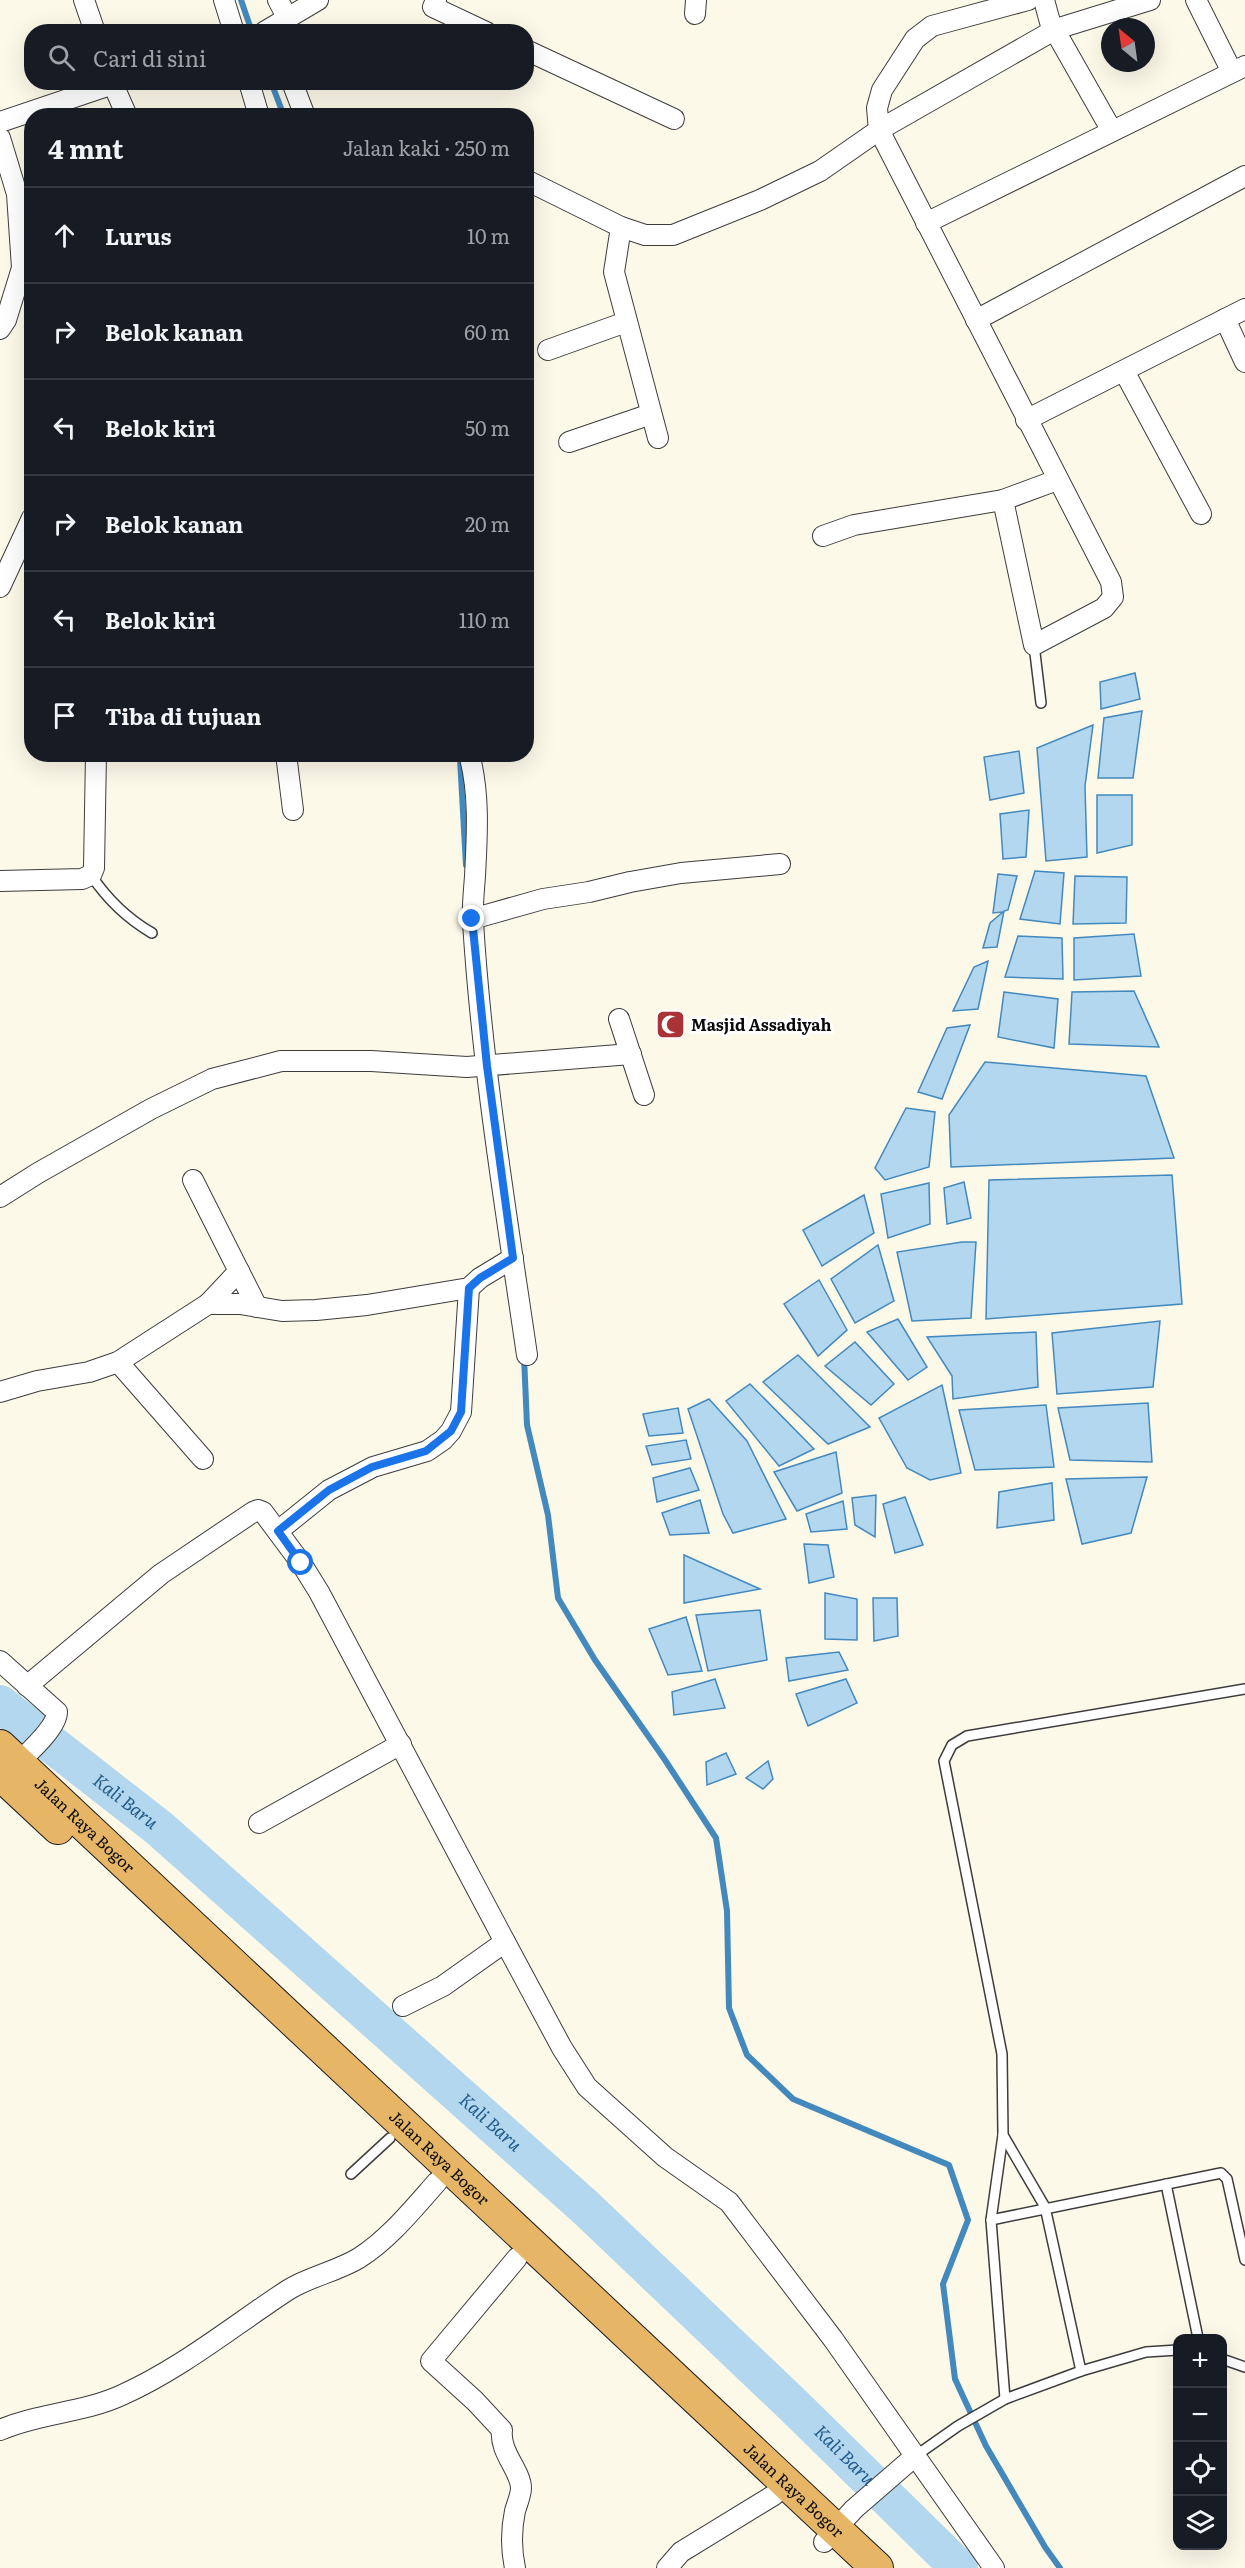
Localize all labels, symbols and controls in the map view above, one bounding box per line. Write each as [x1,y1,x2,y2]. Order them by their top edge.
north arrow [1101,18,1155,72]
search box [24,24,534,90]
icon: search [45,41,78,74]
text: Cari di sini [93,41,206,74]
text: 4 mnt [48,128,123,167]
text: Jalan kaki · 250 m [343,132,510,162]
icon: ahead [48,219,81,252]
text: Lurus [105,219,172,252]
text: 10 m [467,220,510,250]
icon: right [48,315,81,348]
text: Belok kanan [105,315,243,348]
text: 60 m [464,316,510,346]
icon: left [48,411,81,444]
text: Belok kiri [105,411,216,444]
text: 50 m [465,412,510,442]
icon: right [48,507,81,540]
text: Belok kanan [105,507,243,540]
text: 20 m [465,508,510,538]
icon: left [48,603,81,636]
text: Belok kiri [105,603,216,636]
text: 110 m [459,604,510,634]
icon: arrive [48,699,81,732]
text: Tiba di tujuan [105,699,261,732]
route end [458,905,484,931]
mosque icon: Masjid Assadiyah [654,1009,686,1041]
place label: Masjid Assadiyah [691,1012,832,1036]
route start [287,1549,313,1575]
water label: Kali Baru [88,1766,165,1835]
street label: Jalan Raya Bogor [30,1771,141,1878]
water label: Kali Baru [454,2086,529,2157]
street label: Jalan Raya Bogor [384,2104,496,2210]
map controls [1173,2334,1227,2550]
button: + [1173,2334,1227,2388]
button: − [1173,2388,1227,2442]
water label: Kali Baru [809,2418,882,2491]
street label: Jalan Raya Bogor [739,2436,850,2543]
button: locate [1173,2442,1227,2496]
button: layers [1173,2496,1227,2550]

